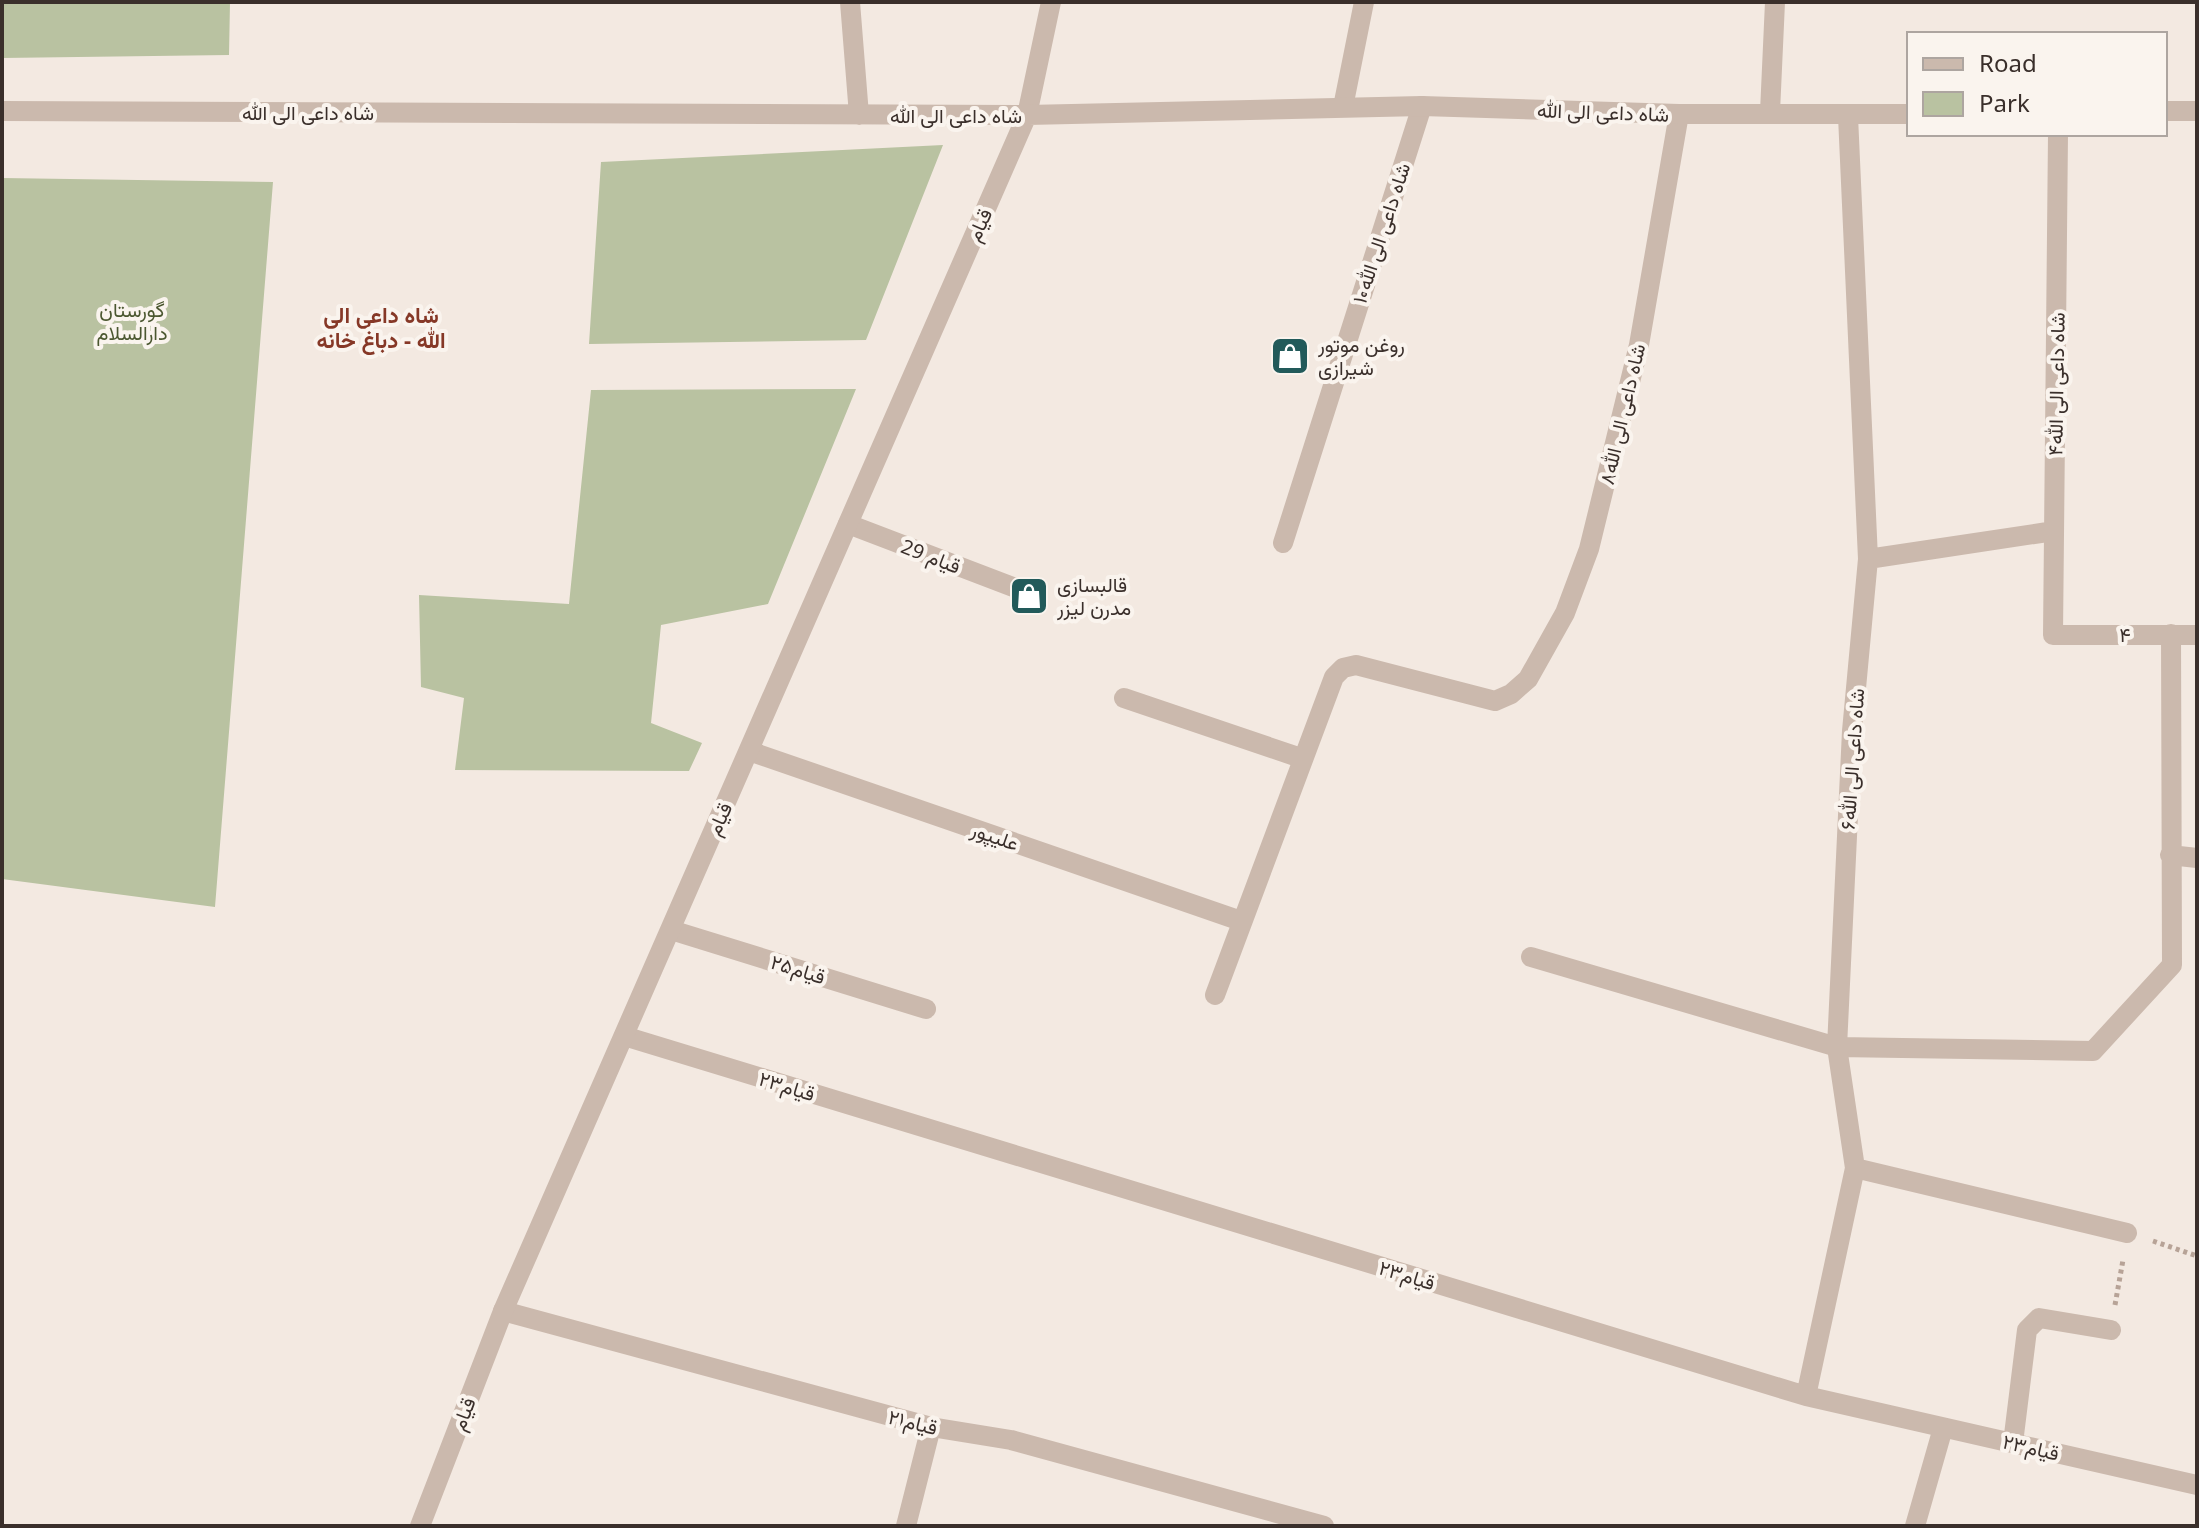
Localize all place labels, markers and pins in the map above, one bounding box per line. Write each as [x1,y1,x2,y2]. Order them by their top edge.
place label: روغن موتور شیرازی [1317,331,1405,381]
shop icon: روغن موتور شیرازی [1269,335,1311,377]
place label: قالبسازی مدرن لیزر [1056,571,1131,621]
shop icon: قالبسازی مدرن لیزر [1008,575,1050,617]

